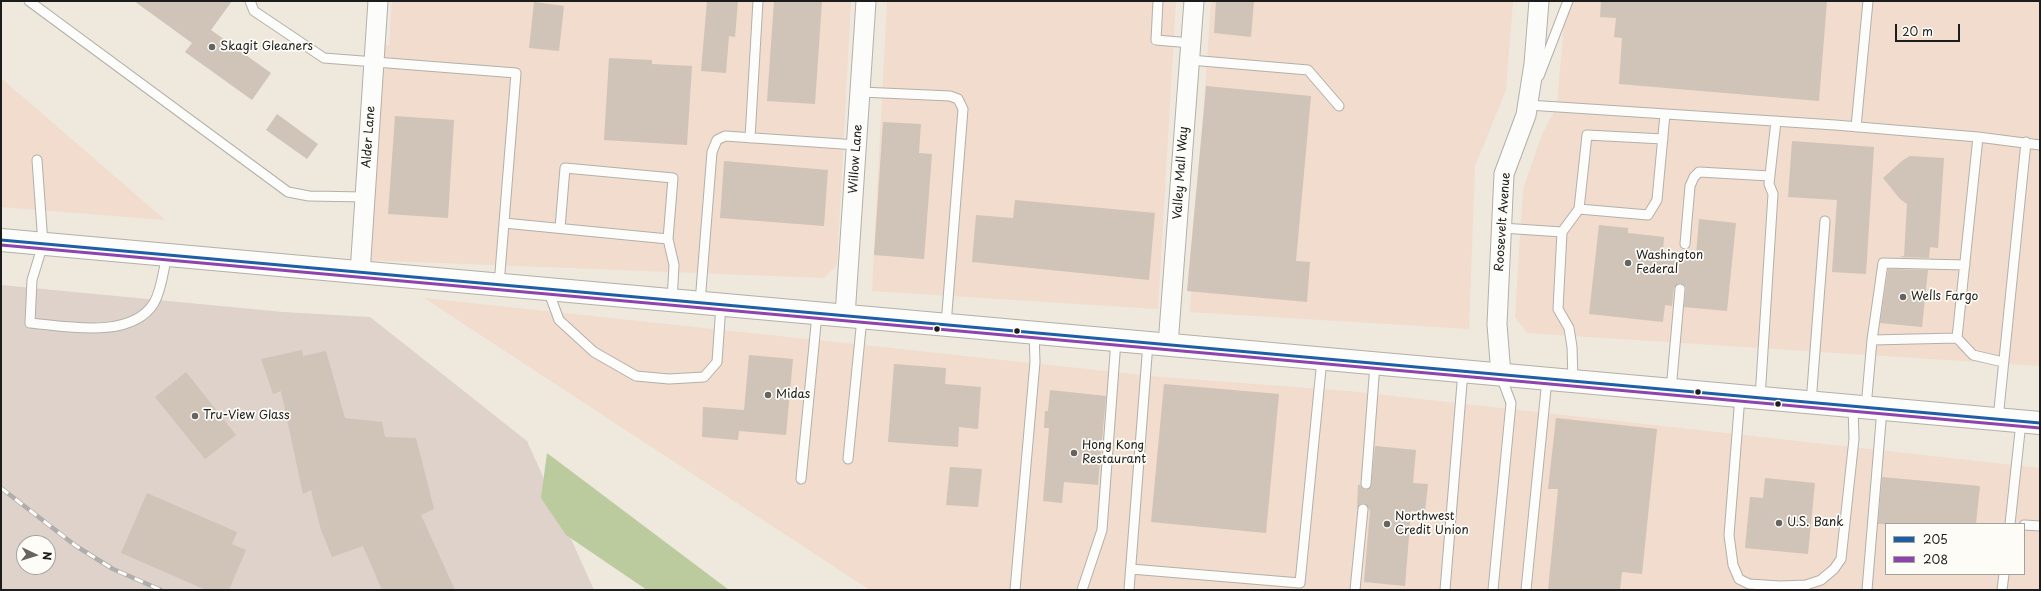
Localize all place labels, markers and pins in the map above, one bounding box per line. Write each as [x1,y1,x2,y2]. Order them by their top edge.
place label: Skagit Gleaners [220,40,313,54]
marker: Skagit Gleaners [207,42,217,52]
place label: Washington Federal [1636,249,1703,277]
marker: Washington Federal [1623,258,1633,268]
place label: Wells Fargo [1911,290,1978,304]
marker: Wells Fargo [1898,292,1908,302]
unlabelled marker [932,324,942,334]
unlabelled marker [1012,326,1022,336]
unlabelled marker [1693,387,1703,397]
place label: Midas [776,388,810,402]
marker: Midas [763,390,773,400]
unlabelled marker [1773,399,1783,409]
place label: Tru-View Glass [203,409,290,423]
marker: Tru-View Glass [190,411,200,421]
place label: Hong Kong Restaurant [1082,439,1146,467]
marker: Hong Kong Restaurant [1069,448,1079,458]
place label: Northwest Credit Union [1395,510,1469,538]
place label: U.S. Bank [1787,516,1844,530]
marker: U.S. Bank [1774,518,1784,528]
marker: Northwest Credit Union [1382,519,1392,529]

